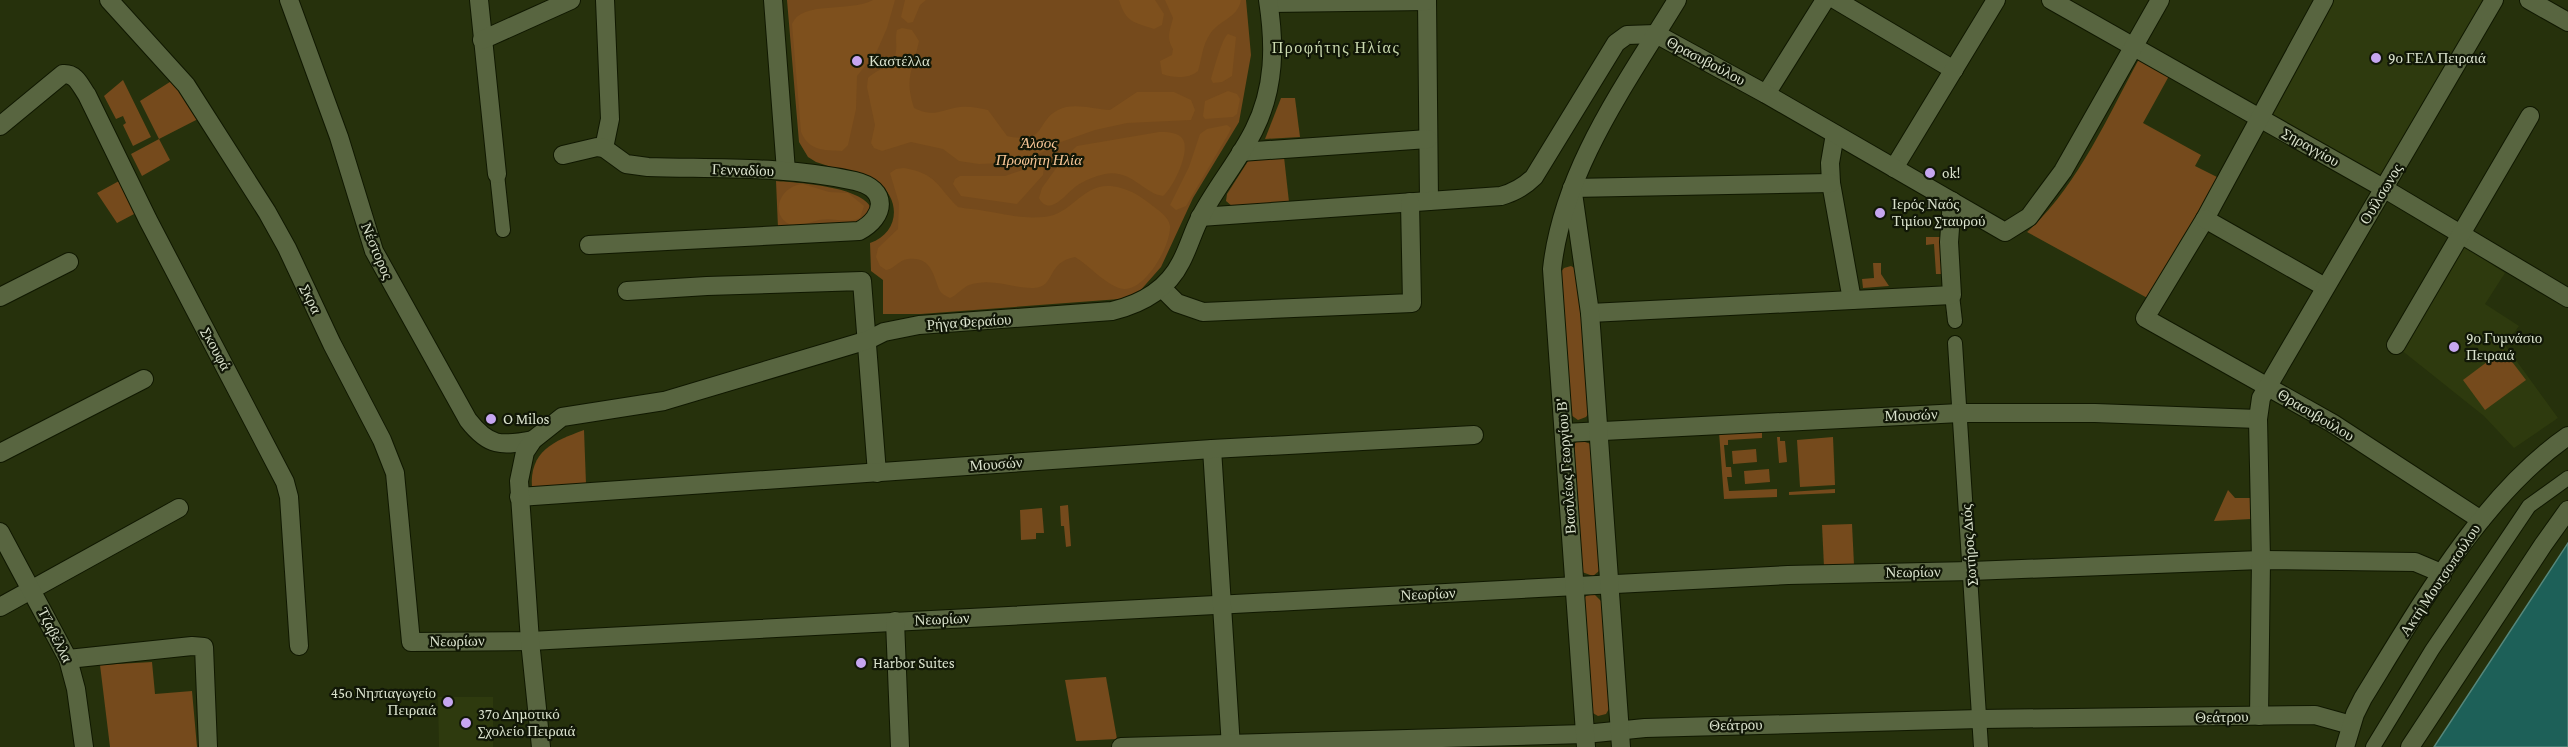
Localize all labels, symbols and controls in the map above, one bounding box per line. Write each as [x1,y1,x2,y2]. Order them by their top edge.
street label: Θρασυβούλου [1664,34,1748,88]
district label: Προφήτης Ηλίας [1272,39,1400,57]
place label: 9ο ΓΕΛ Πειραιά [2388,50,2486,66]
marker: 9ο ΓΕΛ Πειραιά [2369,51,2383,65]
place label: Καστέλλα [869,53,930,69]
marker: Καστέλλα [850,54,864,68]
street label: Σηραγγίου [2280,124,2342,170]
park label: Άλσος Προφήτη Ηλία [995,135,1083,168]
street label: Γενναδίου [712,161,774,179]
street label: Ουΐλσωνος [2357,161,2405,227]
place label: ok! [1942,165,1961,181]
marker: ok! [1923,166,1937,180]
place label: Ιερός Ναός Τιμίου Σταυρού [1892,196,1985,230]
marker: Ιερός Ναός Τιμίου Σταυρού [1873,206,1887,220]
street label: Νέστορος [358,220,396,282]
street label: Σκρα [297,282,325,316]
street label: Ρήγα Φεραίου [926,311,1012,333]
street label: Σκουφά [198,325,234,373]
place label: 9ο Γυμνάσιο Πειραιά [2466,330,2542,363]
marker: 9ο Γυμνάσιο Πειραιά [2447,340,2461,354]
street label: Θρασυβούλου [2275,386,2357,444]
street label: Βασιλέως Γεωργίου Β' [1553,397,1579,535]
street label: Μουσών [1884,406,1938,424]
place label: O Milos [503,411,550,427]
marker: O Milos [484,412,498,426]
street label: Μουσών [969,454,1023,474]
street label: Σωτήρος Διός [1958,504,1980,586]
street label: Ακτή Μουτσοπούλου [2397,521,2483,639]
street label: Νεωρίων [1885,564,1941,580]
street label: Νεωρίων [1400,585,1456,603]
street label: Τζαβέλλα [34,605,76,665]
street label: Νεωρίων [914,610,970,628]
street label: Νεωρίων [429,633,485,649]
place label: Harbor Suites [873,655,955,671]
marker: Harbor Suites [854,656,868,670]
place label: 45ο Νηπιαγωγείο Πειραιά [330,685,436,718]
marker: 45ο Νηπιαγωγείο Πειραιά [441,695,455,709]
place label: 37ο Δημοτικό Σχολείο Πειραιά [478,706,576,739]
street label: Θεάτρου [2195,709,2249,725]
marker: 37ο Δημοτικό Σχολείο Πειραιά [459,716,473,730]
street label: Θεάτρου [1709,717,1763,733]

